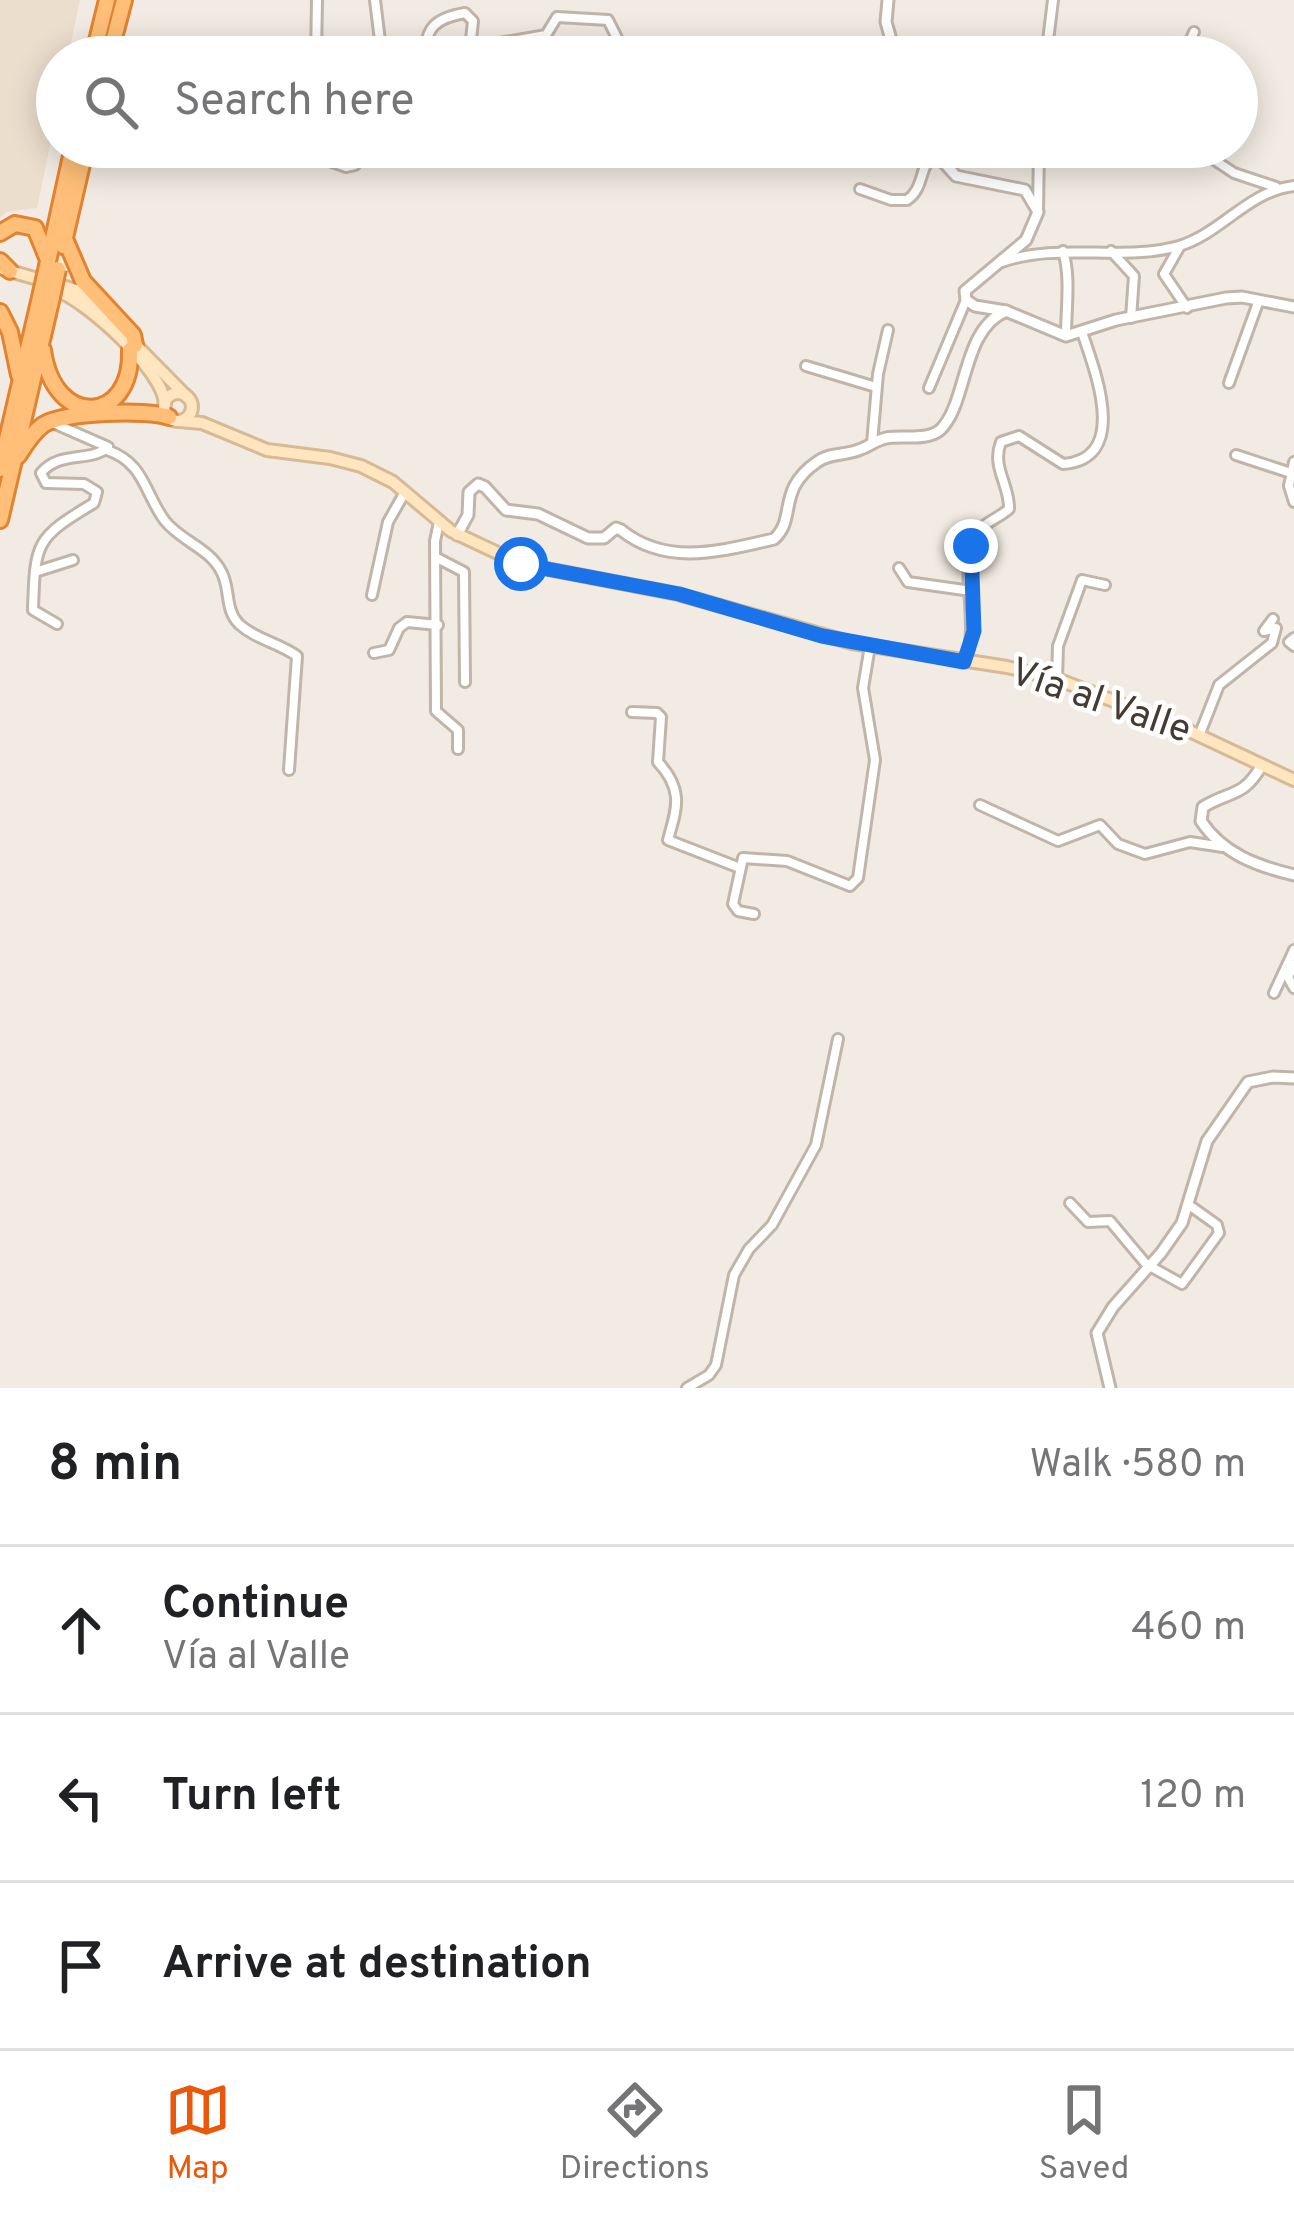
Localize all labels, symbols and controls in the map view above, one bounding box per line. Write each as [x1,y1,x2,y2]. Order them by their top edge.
search box [36,36,1258,168]
icon: search [78,69,144,135]
text: Search here [174,74,414,131]
route end [944,519,998,573]
route start [494,537,548,591]
street label: Vía al Valle [1003,649,1197,757]
text: 8 min [48,1434,182,1499]
text: Walk · 580 m [1030,1442,1246,1491]
text: Continue [162,1577,349,1634]
icon: ahead [48,1597,114,1663]
text: 460 m [1131,1605,1246,1654]
text: Vía al Valle [162,1634,350,1683]
icon: left [48,1765,114,1831]
text: Turn left [162,1769,341,1826]
text: 120 m [1140,1773,1246,1822]
icon: arrive [48,1933,114,1999]
text: Arrive at destination [162,1937,592,1994]
tab: Map [165,2077,231,2191]
tab: Directions [560,2077,710,2191]
tab: Saved [1039,2077,1129,2191]

